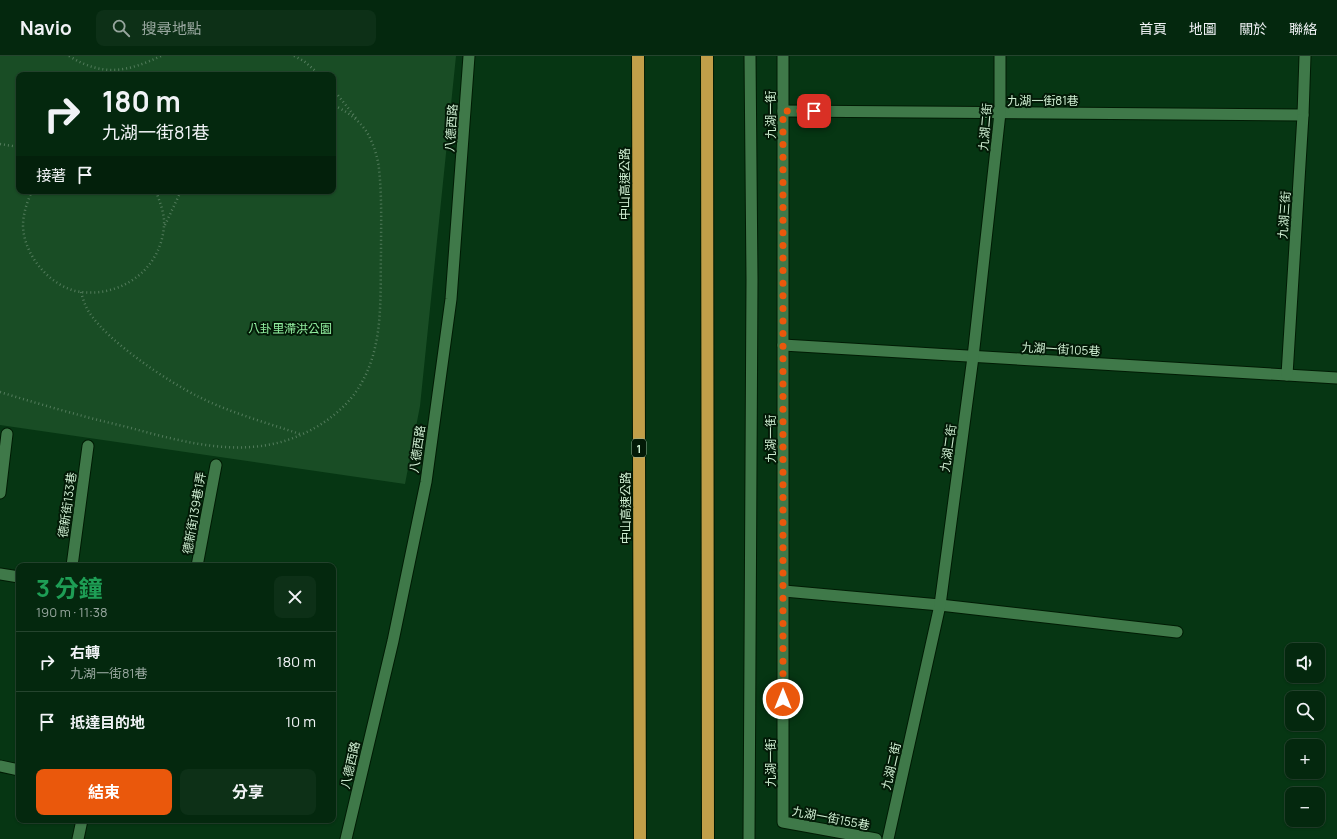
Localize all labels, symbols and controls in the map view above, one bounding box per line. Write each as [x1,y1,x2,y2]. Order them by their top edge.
search box [96,10,376,46]
text: Navio [20,15,72,41]
icon: search [110,17,132,39]
text: 搜尋地點 [142,18,202,39]
text: 首頁 [1139,19,1167,38]
text: 地圖 [1189,19,1217,38]
text: 關於 [1239,19,1267,38]
text: 聯絡 [1289,19,1317,38]
text: 180 m [102,82,181,120]
icon: right [36,88,88,140]
street label: 九湖一街 [762,91,779,139]
street label: 九湖一街81巷 [1007,92,1079,109]
pin [797,94,831,128]
icon: arrive [803,100,825,122]
street label: 九湖二街 [974,102,996,152]
street label: 八德西路 [441,103,461,153]
text: 九湖一街81巷 [102,120,209,144]
street label: 中山高速公路 [616,148,633,220]
icon: arrive [74,164,96,186]
text: 接著 [36,165,66,186]
street label: 九湖三街 [1274,190,1294,240]
park label: 八卦里滯洪公園 [248,320,332,337]
street label: 九湖一街105巷 [1021,338,1101,360]
street label: 九湖一街 [762,415,779,463]
street label: 九湖二街 [936,423,960,473]
street label: 八德西路 [405,424,429,474]
road number: 1 [632,439,646,457]
street label: 德新街139巷1弄 [178,470,210,556]
street label: 德新街133巷 [54,471,80,539]
street label: 中山高速公路 [617,472,634,544]
text: 3 分鐘 [36,571,103,604]
button: close [274,576,316,618]
text: 190 m · 11:38 [36,603,108,621]
text: 右轉 [70,642,100,663]
map controls [1285,643,1325,827]
button: sound [1285,643,1325,683]
icon: right [36,651,58,673]
text: 180 m [277,651,316,672]
text: 九湖一街81巷 [70,664,148,682]
position arrow [762,678,804,720]
button: search [1285,691,1325,731]
icon: arrive [36,711,58,733]
text: 10 m [285,711,316,732]
text: 抵達目的地 [70,712,145,733]
street label: 九湖一街 [762,739,779,787]
button: + [1285,739,1325,779]
street label: 八德西路 [336,740,364,790]
street label: 九湖二街 [877,741,905,791]
button: 結束 [36,769,172,815]
button: 分享 [180,769,316,815]
button: − [1285,787,1325,827]
street label: 九湖一街155巷 [791,802,871,834]

